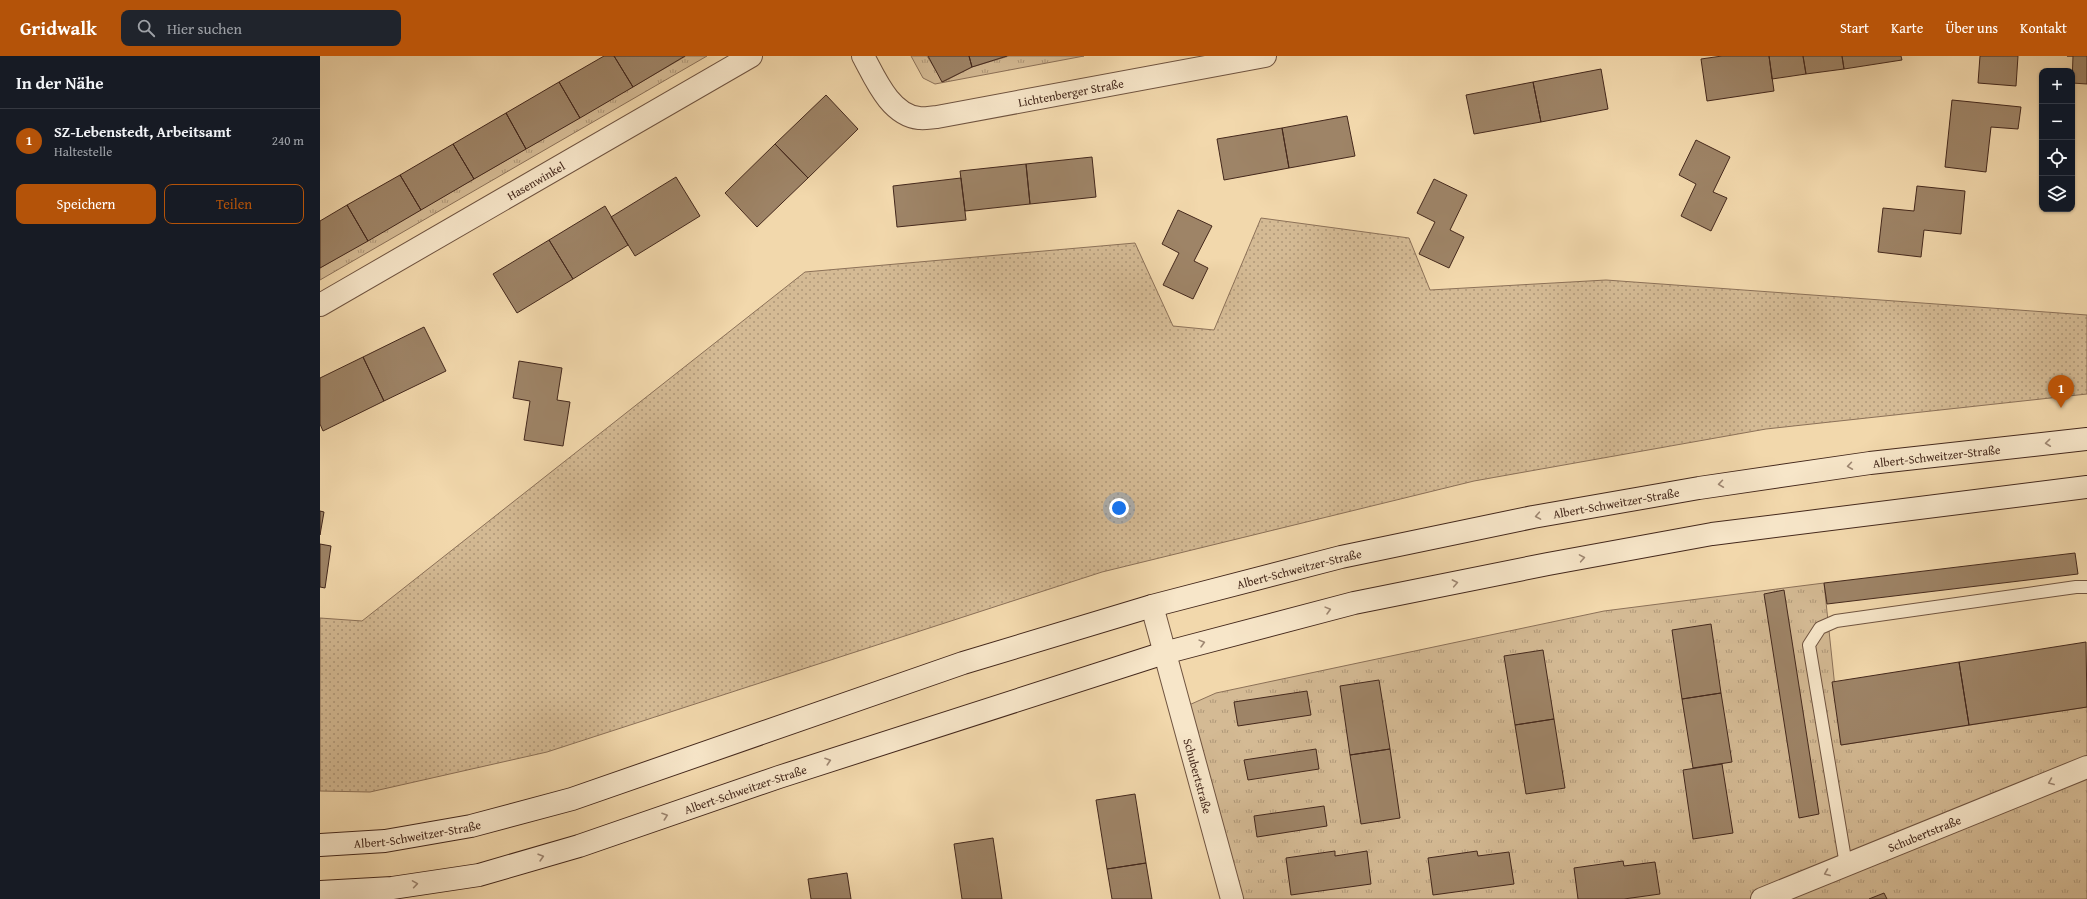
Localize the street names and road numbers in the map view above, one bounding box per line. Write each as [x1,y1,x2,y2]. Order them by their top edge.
street label: Lichtenberger Straße [1016,74,1125,110]
street label: Hasenwinkel [504,157,568,204]
street label: Albert-Schweitzer-Straße [1872,440,2002,471]
street label: Albert-Schweitzer-Straße [1551,483,1681,522]
street label: Albert-Schweitzer-Straße [1235,544,1363,592]
street label: Schubertstraße [1180,736,1217,816]
street label: Albert-Schweitzer-Straße [682,760,809,818]
street label: Schubertstraße [1885,811,1964,856]
street label: Albert-Schweitzer-Straße [353,815,483,851]

